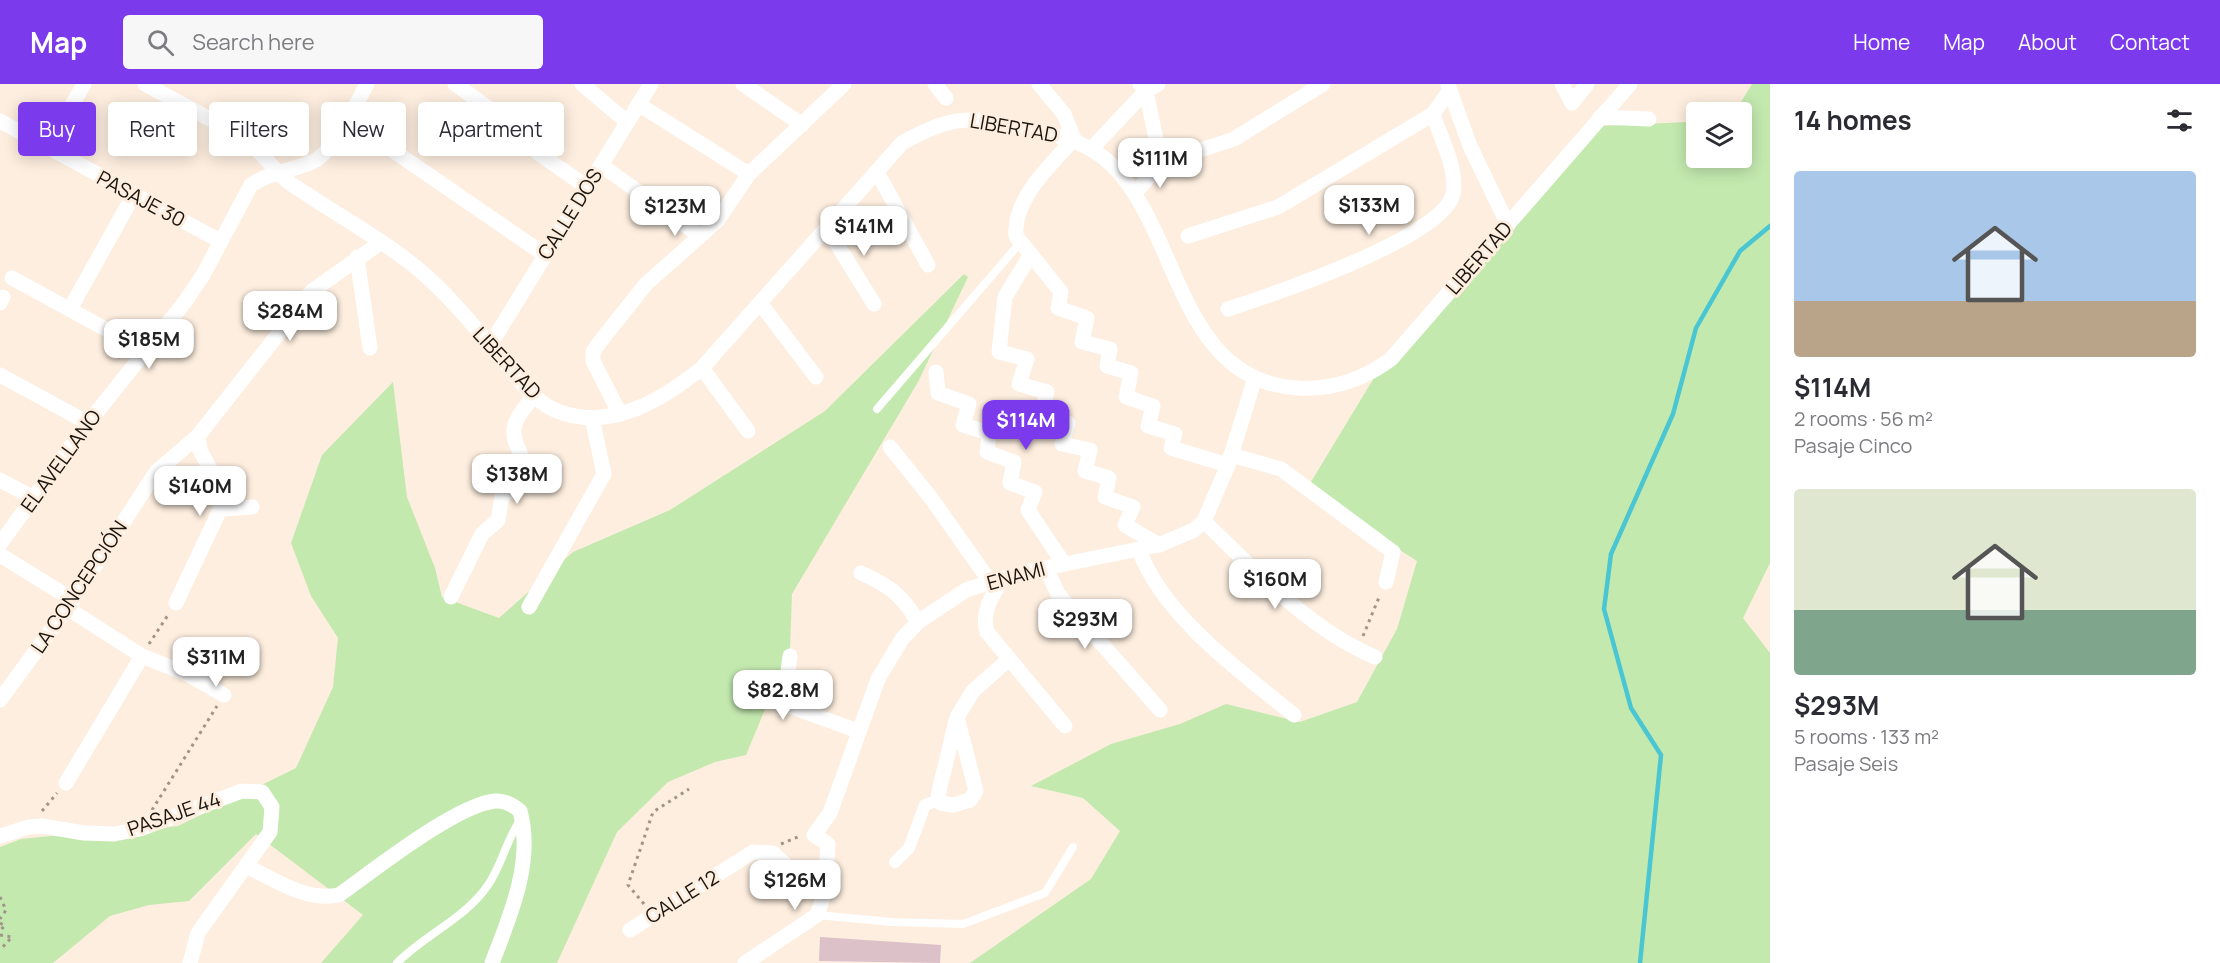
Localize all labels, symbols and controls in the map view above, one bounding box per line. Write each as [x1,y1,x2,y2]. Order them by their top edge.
search box [123,15,543,69]
text: Map [30,23,87,61]
icon: search [144,26,177,59]
text: Search here [192,27,315,57]
text: Home [1853,28,1910,56]
text: Map [1943,28,1985,56]
text: About [2018,28,2077,56]
text: Contact [2110,28,2190,56]
chip: Buy [18,102,96,156]
chip: Rent [108,102,197,156]
chip: Filters [209,102,309,156]
chip: New [321,102,406,156]
chip: Apartment [418,102,564,156]
map controls [1686,102,1752,168]
button: layers [1686,102,1752,168]
text: 14 homes [1794,102,1912,138]
icon: filters [2163,104,2196,137]
street label: LIBERTAD [968,107,1060,149]
pin: $111M [1118,138,1202,189]
text: $111M [1132,144,1188,171]
street label: CALLE DOS [531,163,608,264]
street label: PASAJE 30 [92,164,190,233]
pin: $133M [1327,185,1411,236]
pin: $123M [633,186,717,237]
text: $133M [1338,191,1400,218]
text: $123M [644,192,706,219]
pin: $141M [822,206,906,257]
icon: home [1941,210,2049,318]
text: $141M [834,212,894,239]
street label: LIBERTAD [1439,215,1518,300]
pin: $284M [248,291,332,342]
text: $284M [257,297,323,324]
pin: $185M [107,319,191,370]
street label: LIBERTAD [467,321,548,404]
text: $185M [118,325,180,352]
text: $114M [1794,369,1871,405]
pin: $114M [984,400,1068,451]
street label: EL AVELLANO [14,404,107,517]
text: 2 rooms · 56 m² [1794,405,1933,432]
text: $114M [996,406,1056,433]
text: Pasaje Cinco [1794,432,1912,459]
pin: $138M [475,454,559,505]
text: $138M [486,460,548,487]
pin: $140M [158,466,242,517]
text: $140M [168,472,232,499]
street label: LA CONCEPCIÓN [24,515,133,658]
icon: home [1941,528,2049,636]
street label: ENAMI [984,555,1048,596]
pin: $160M [1233,559,1317,610]
text: $160M [1243,565,1307,592]
pin: $293M [1043,599,1127,650]
text: $293M [1052,605,1118,632]
pin: $311M [174,637,258,688]
text: $311M [187,643,245,670]
pin: $82.8M [734,670,832,721]
text: $82.8M [747,676,819,703]
text: $293M [1794,687,1879,723]
text: 5 rooms · 133 m² [1794,723,1939,750]
text: Pasaje Seis [1794,750,1898,777]
street label: PASAJE 44 [124,785,224,842]
pin: $126M [753,860,837,911]
street label: CALLE 12 [640,864,723,930]
text: $126M [764,866,826,893]

